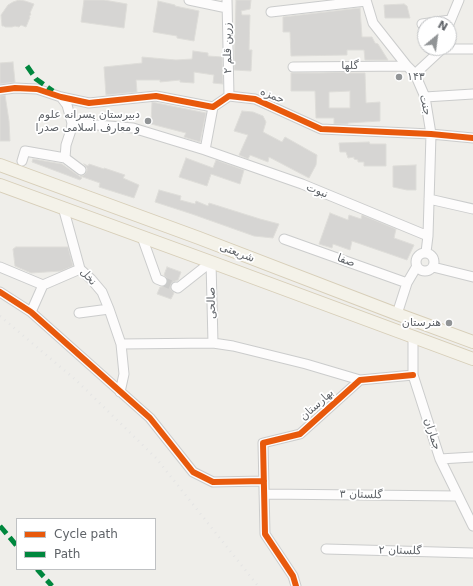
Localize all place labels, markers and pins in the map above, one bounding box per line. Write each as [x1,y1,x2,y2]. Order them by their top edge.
place label: ۱۴۳ [407,70,425,84]
marker: ۱۴۳ [394,72,404,82]
place label: دبیرستان پسرانه علوم و معارف اسلامی صدرا [36,108,140,134]
marker: دبیرستان پسرانه علوم و معارف اسلامی صدرا [143,116,153,126]
place label: هنرستان [402,316,441,330]
marker: هنرستان [444,318,454,328]

